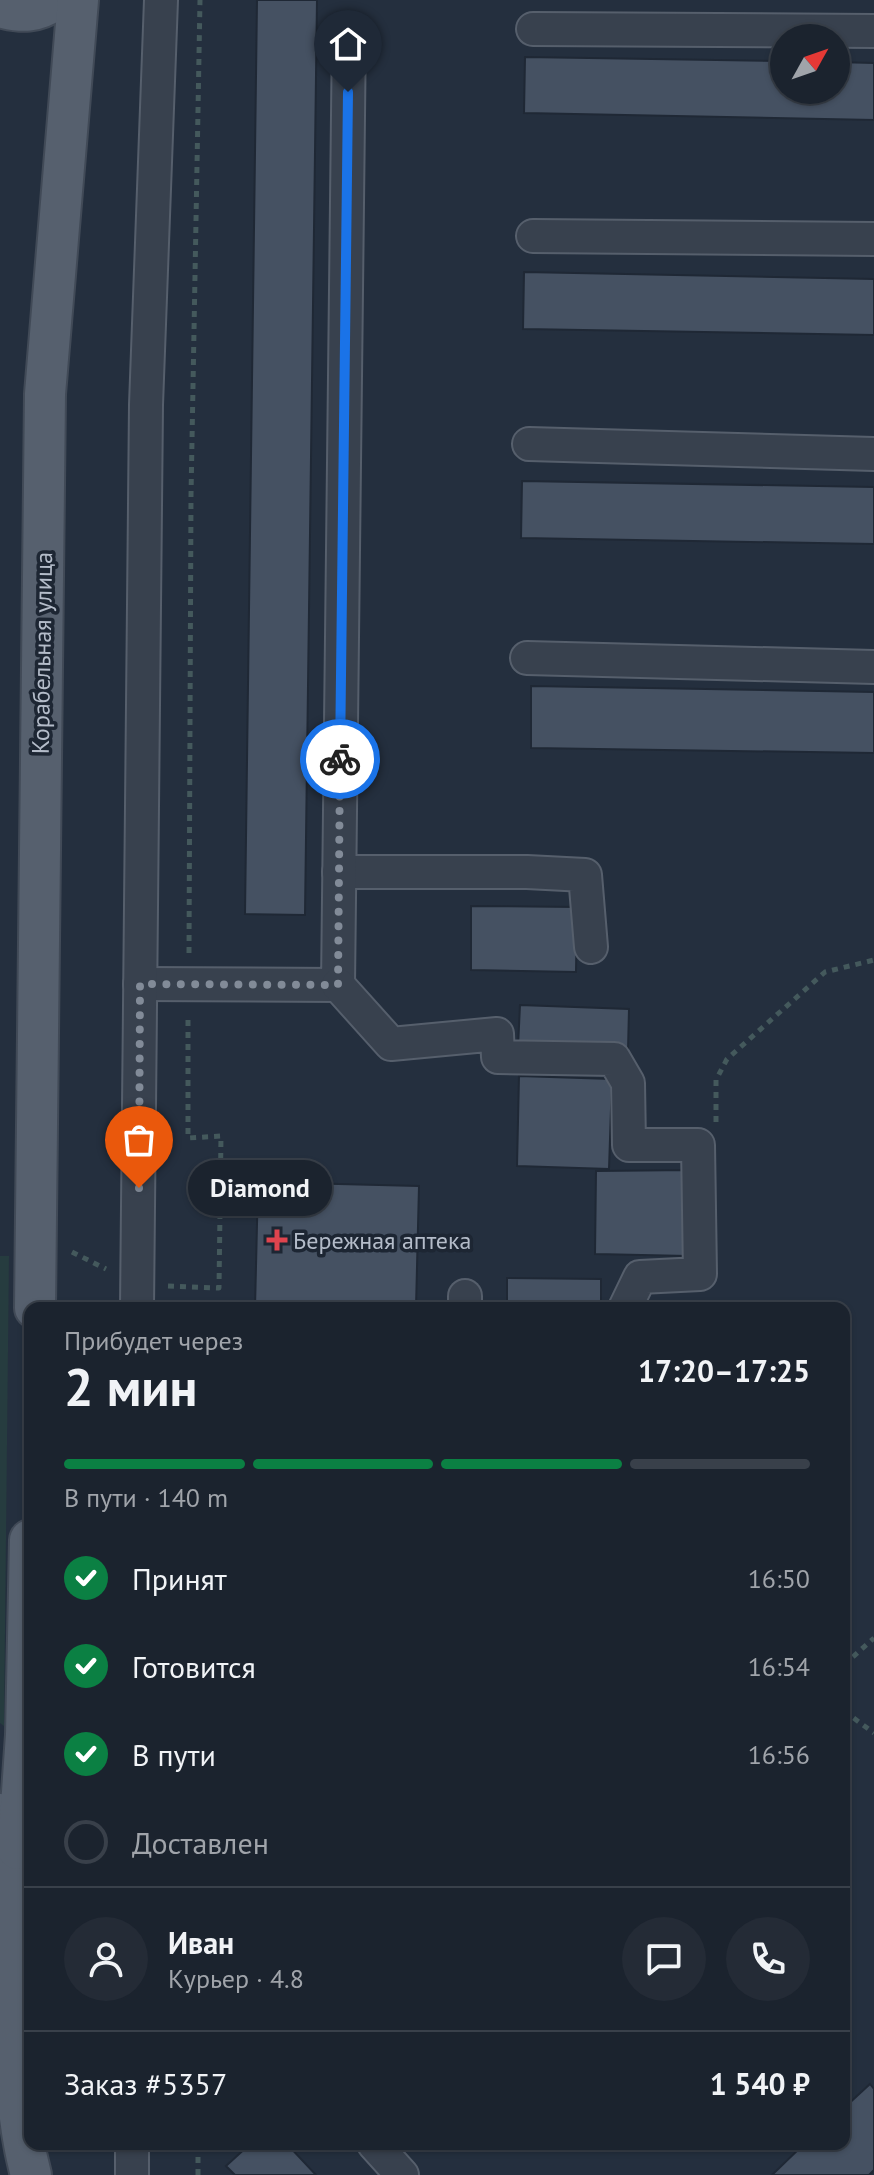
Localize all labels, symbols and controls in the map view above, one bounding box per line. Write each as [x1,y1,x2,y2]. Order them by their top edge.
pin [314,10,382,92]
icon: home [326,22,370,66]
north arrow [770,24,850,104]
map controls [770,24,850,104]
street label: Корабельная улица [25,552,59,754]
courier [300,719,380,799]
icon: bike [318,737,362,781]
pin [105,1106,173,1188]
icon: bag [117,1118,161,1162]
callout: Diamond [187,1160,331,1216]
text: Diamond [210,1171,310,1204]
place label: Бережная аптека [293,1225,471,1256]
marker: Бережная аптека [268,1231,286,1249]
text: Прибудет через [64,1324,243,1357]
text: 17:20–17:25 [638,1351,810,1390]
text: 2 мин [64,1353,198,1420]
text: В пути · 140 m [64,1481,228,1514]
icon: check [64,1556,108,1600]
text: Принят [132,1559,227,1598]
text: 16:50 [748,1562,810,1595]
icon: check [64,1644,108,1688]
text: Готовится [132,1647,256,1686]
text: 16:54 [748,1650,810,1683]
icon: check [64,1732,108,1776]
text: В пути [132,1735,216,1774]
text: 16:56 [748,1738,810,1771]
text: Доставлен [132,1823,269,1862]
button: person [64,1917,148,2001]
button: chat [622,1917,706,2001]
button: phone [726,1917,810,2001]
text: Иван [168,1923,234,1962]
text: Курьер · 4.8 [168,1962,304,1995]
text: Заказ #5357 [64,2064,227,2103]
text: 1 540 ₽ [710,2064,810,2103]

